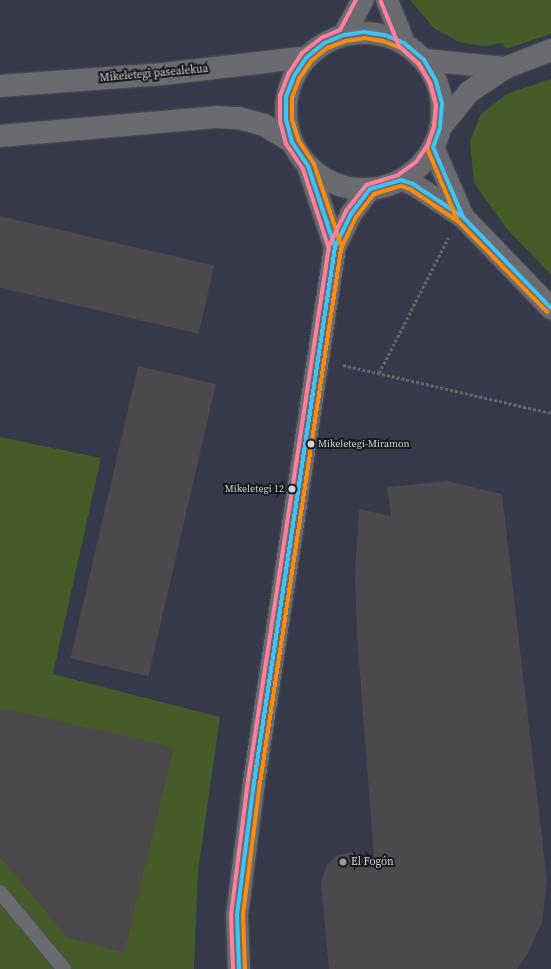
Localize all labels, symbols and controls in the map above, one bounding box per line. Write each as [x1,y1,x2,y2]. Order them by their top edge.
street label: Mikeletegi pasealekua [99,63,209,85]
place label: Mikeletegi-Miramon [318,438,410,450]
marker: Mikeletegi-Miramon [306,439,316,449]
place label: Mikeletegi 12 [225,483,284,495]
marker: Mikeletegi 12 [287,484,297,494]
place label: El Fogón [351,855,394,869]
marker: El Fogón [338,857,348,867]

